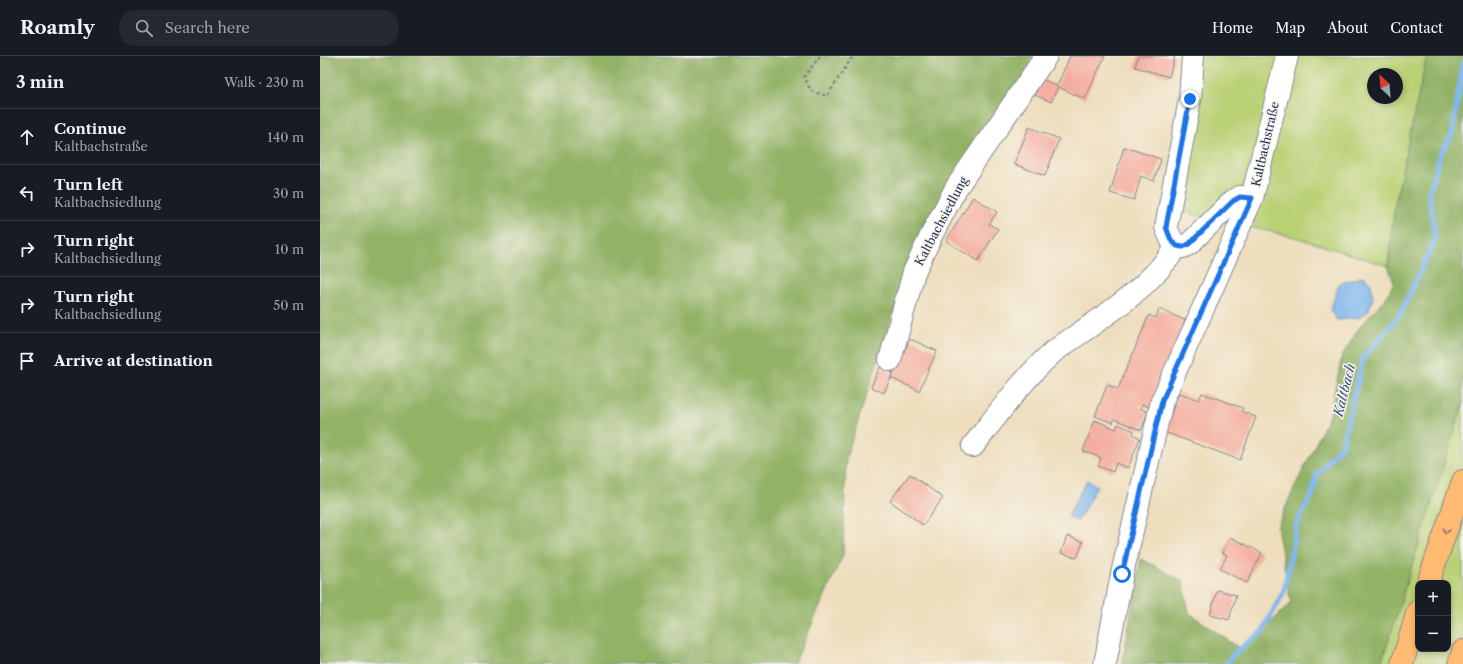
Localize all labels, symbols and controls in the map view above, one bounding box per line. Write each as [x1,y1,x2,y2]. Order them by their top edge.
search box [119,10,399,46]
text: Roamly [20,16,95,39]
icon: search [133,17,155,39]
text: Search here [165,18,250,37]
text: Home [1212,19,1253,37]
text: Map [1275,19,1305,37]
text: About [1327,19,1368,37]
text: Contact [1390,19,1443,37]
north arrow [1367,68,1403,104]
text: 3 min [16,72,65,92]
text: Walk · 230 m [224,74,304,90]
route end [1181,90,1199,108]
street label: Kaltbachstraße [1248,100,1282,188]
text: Continue [54,119,126,138]
icon: ahead [16,126,38,148]
text: 140 m [267,129,304,145]
text: Kaltbachstraße [54,138,148,154]
street label: Kaltbachsiedlung [911,173,971,268]
text: Turn left [54,175,123,194]
icon: left [16,182,38,204]
text: 30 m [273,185,304,201]
text: Kaltbachsiedlung [54,194,161,210]
text: Turn right [54,231,134,250]
icon: right [16,238,38,260]
text: 10 m [275,241,304,257]
text: Kaltbachsiedlung [54,250,161,266]
text: Turn right [54,287,134,306]
icon: right [16,294,38,316]
text: 50 m [273,297,304,313]
text: Kaltbachsiedlung [54,306,161,322]
icon: arrive [16,350,38,372]
text: Arrive at destination [54,351,213,370]
water label: Kaltbach [1329,362,1358,419]
one-way arrow [1442,527,1450,534]
route start [1113,565,1131,583]
map controls [1415,580,1451,652]
button: + [1415,580,1451,616]
button: − [1415,616,1451,652]

